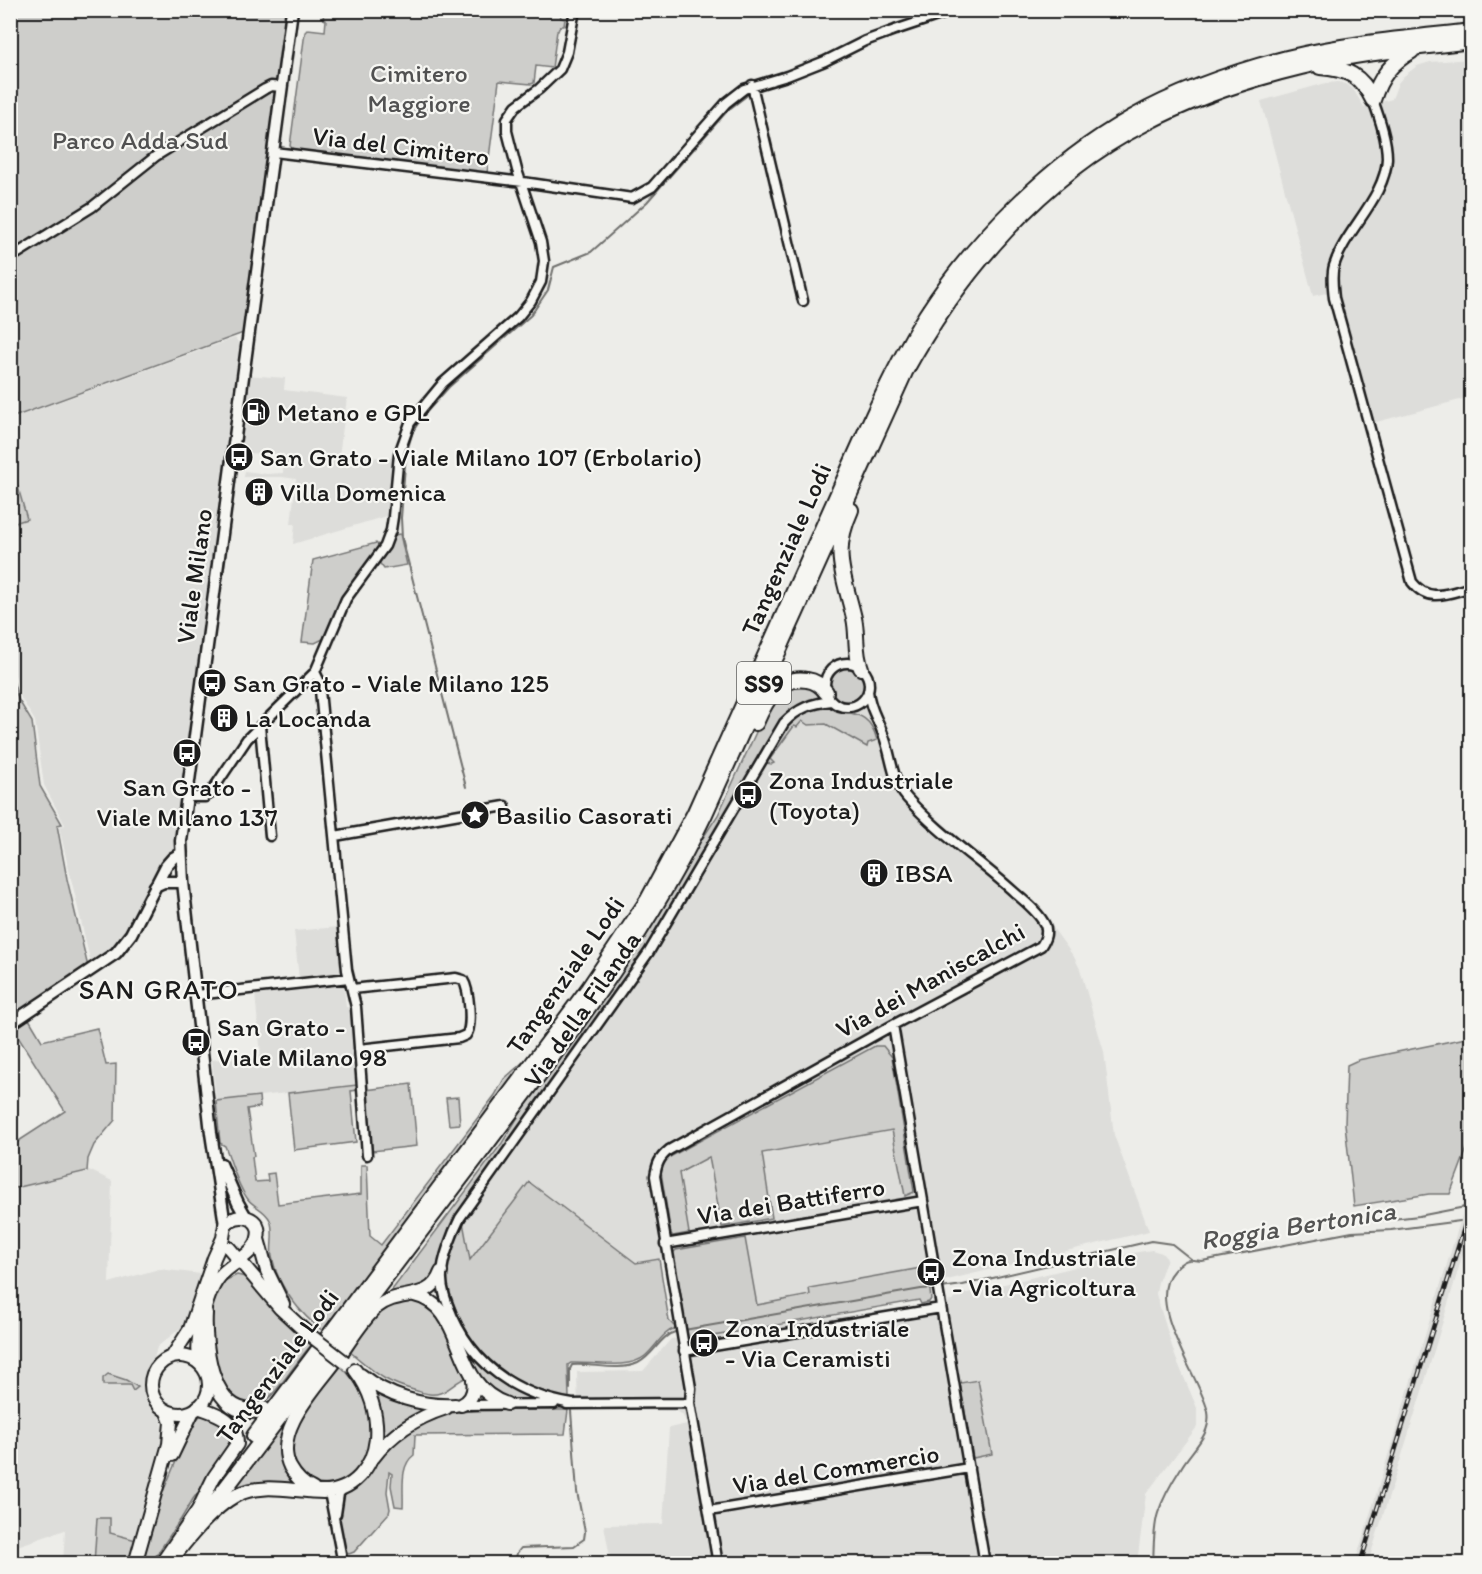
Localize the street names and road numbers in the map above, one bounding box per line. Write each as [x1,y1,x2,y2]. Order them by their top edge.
street label: Via del Cimitero [311,119,491,173]
street label: Tangenziale Lodi [734,458,838,640]
street label: Viale Milano [169,506,219,646]
road number: SS9 [737,662,791,704]
street label: Tangenziale Lodi [499,890,631,1060]
street label: Via dei Maniscalchi [830,915,1030,1045]
street label: Via della Filanda [516,924,648,1094]
street label: Via dei Battiferro [695,1170,887,1232]
street label: Tangenziale Lodi [208,1282,346,1450]
street label: Via del Commercio [730,1437,942,1501]

